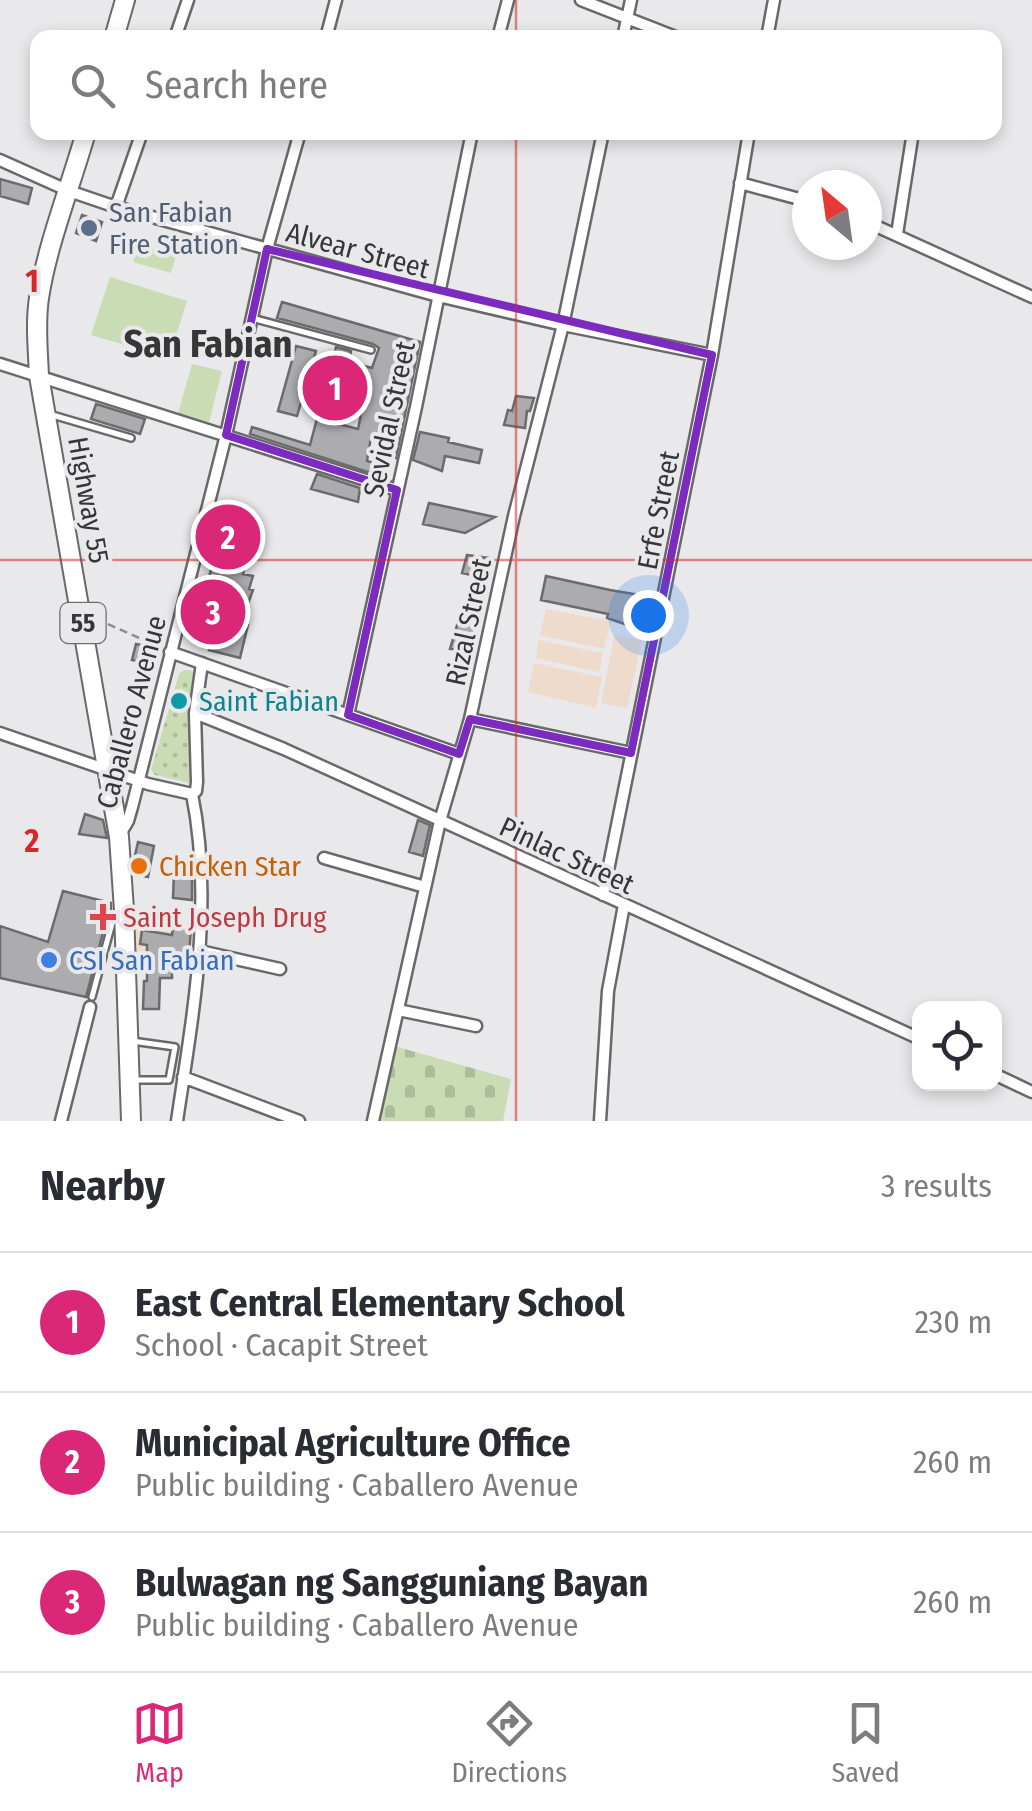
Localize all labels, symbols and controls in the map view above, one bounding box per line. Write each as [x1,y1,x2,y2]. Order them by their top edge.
search box [30,30,1002,140]
icon: search [65,58,120,113]
text: Search here [145,62,328,108]
north arrow [792,170,882,260]
place label: San Fabian Fire Station [109,196,239,261]
street label: Alvear Street [283,216,434,286]
marker: San Fabian Fire Station [78,217,100,239]
text: 1 [25,262,39,300]
district label: San Fabian [123,321,293,367]
street label: Sevidal Street [357,337,422,500]
pin: 1 [302,350,368,426]
street label: Highway 55 [61,434,116,566]
street label: Erfe Street [631,447,686,572]
pin: 2 [196,500,260,574]
street label: Rizal Street [439,555,498,689]
pin: 3 [180,574,246,650]
your location [623,590,674,641]
road number: 55 [61,603,106,643]
street label: Caballero Avenue [90,612,173,812]
place label: Saint Fabian [199,685,339,718]
marker: Saint Fabian [168,690,190,712]
street label: Pinlac Street [494,810,640,901]
text: 2 [24,822,40,860]
place label: Chicken Star [159,850,301,883]
marker: Chicken Star [128,855,150,877]
place label: Saint Joseph Drug [123,901,327,934]
marker: Saint Joseph Drug [92,906,114,928]
place label: CSI San Fabian [69,944,235,977]
marker: CSI San Fabian [38,949,60,971]
map controls [912,1001,1002,1091]
button: locate [912,1001,1002,1091]
text: Nearby [40,1161,165,1211]
text: 3 results [881,1167,992,1205]
text: East Central Elementary School [135,1280,625,1326]
text: 1 [66,1303,79,1341]
text: 230 m [915,1303,992,1341]
text: School · Cacapit Street [135,1326,428,1364]
text: Municipal Agriculture Office [135,1420,570,1466]
text: 2 [65,1443,80,1481]
text: 260 m [913,1443,992,1481]
text: Public building · Caballero Avenue [135,1466,579,1504]
text: Bulwagan ng Sangguniang Bayan [135,1560,648,1606]
text: 3 [65,1583,80,1621]
text: 260 m [913,1583,992,1621]
text: Public building · Caballero Avenue [135,1606,579,1644]
tab: Map [132,1696,187,1789]
tab: Directions [451,1696,567,1789]
tab: Saved [831,1696,900,1789]

